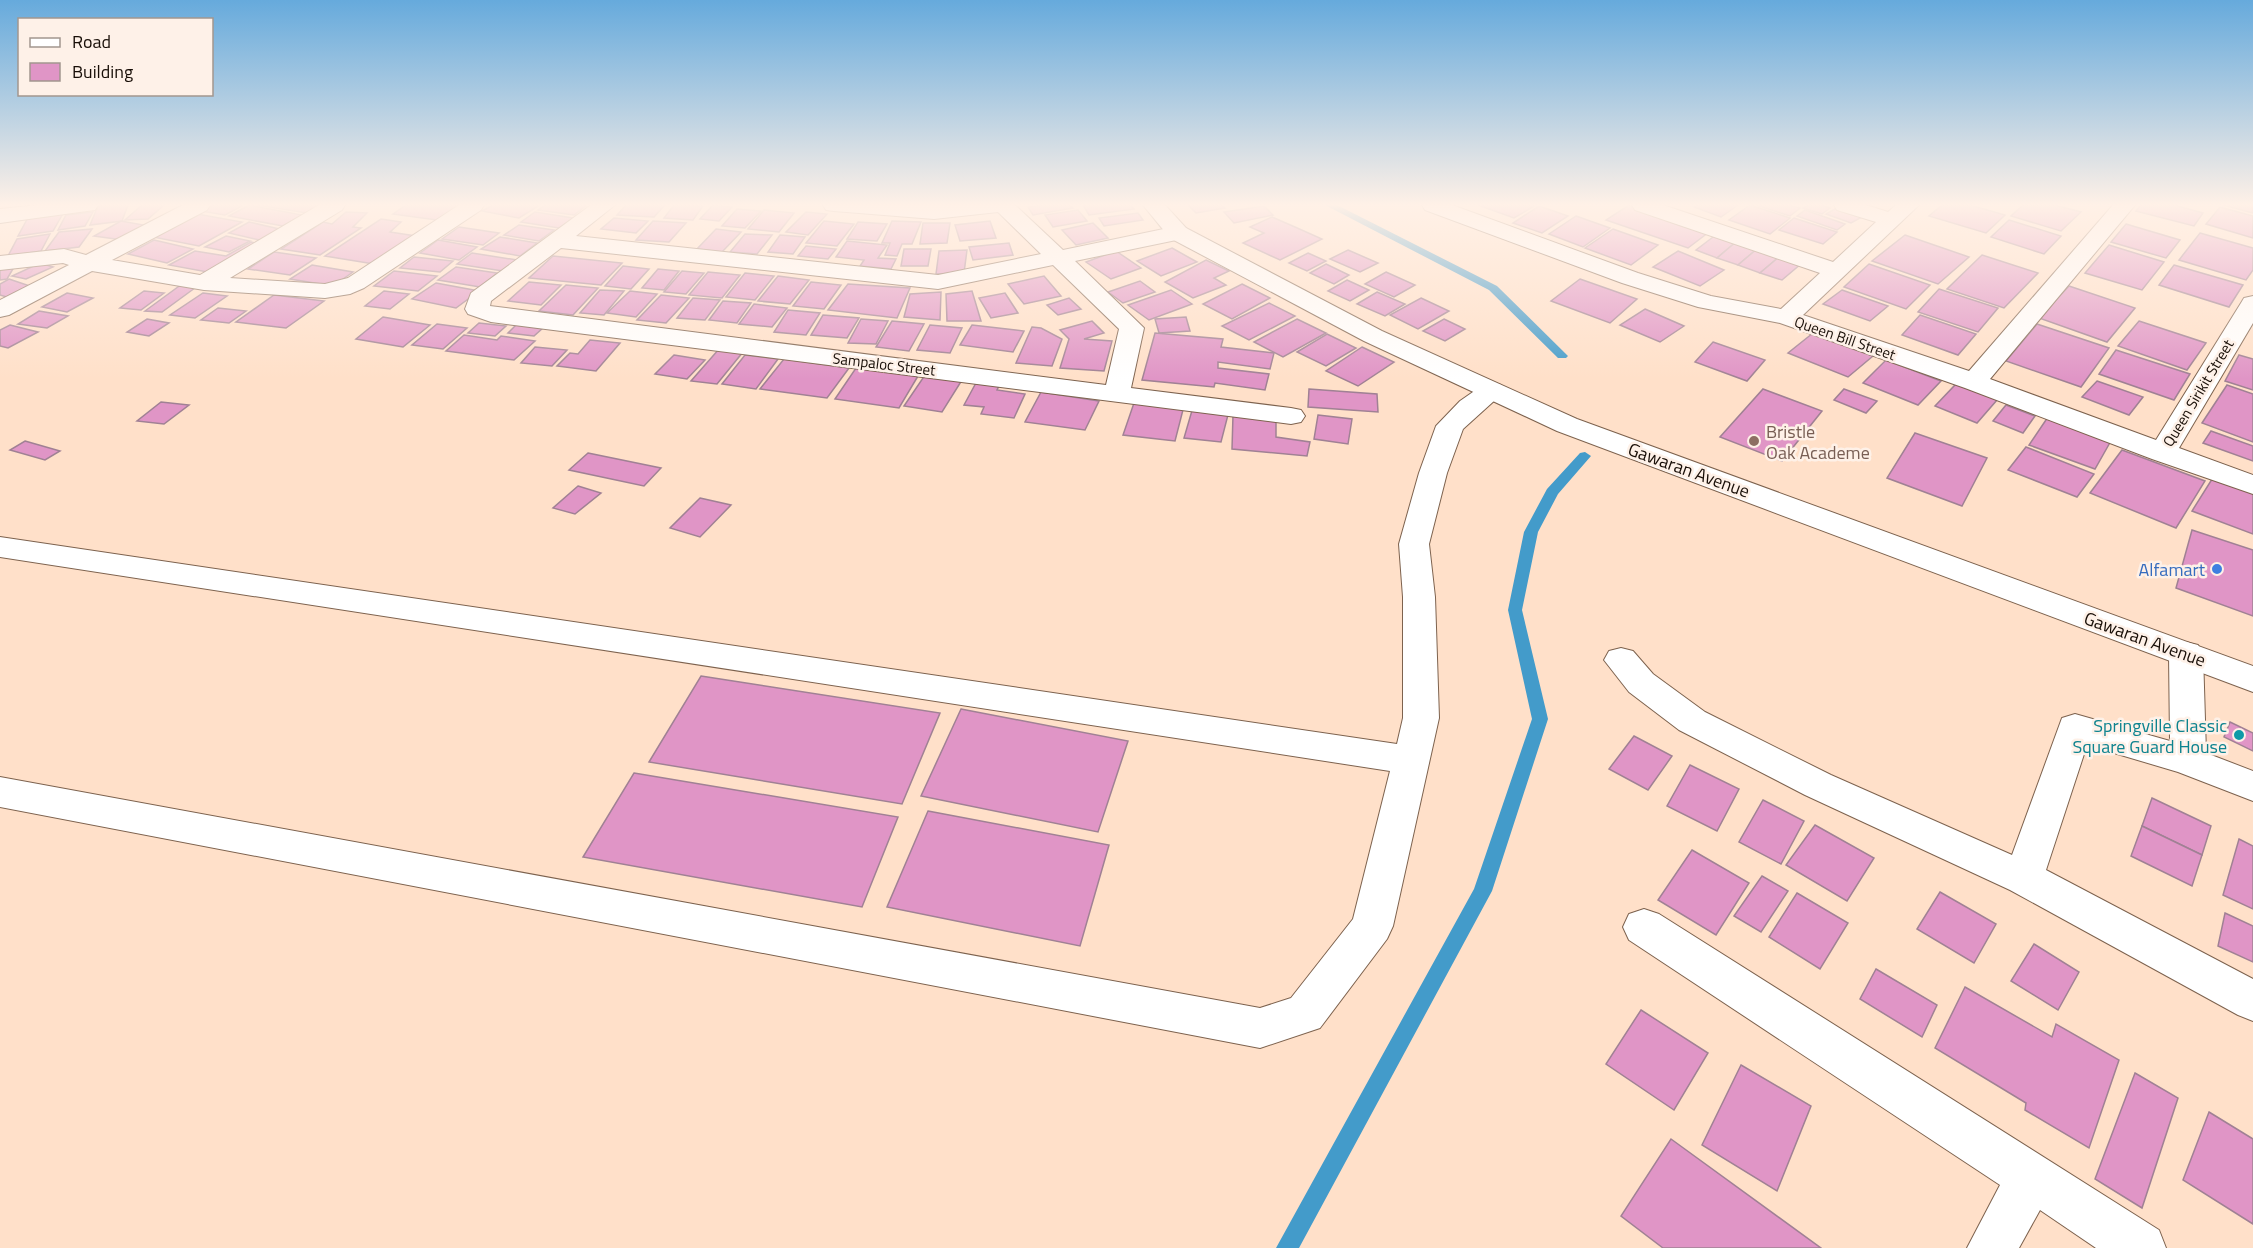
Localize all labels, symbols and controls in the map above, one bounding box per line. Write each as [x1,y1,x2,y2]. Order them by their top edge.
legend [18,18,213,96]
text: Road [72,28,111,55]
text: Building [72,58,133,85]
street label: Queen Bill Street [1791,310,1899,366]
street label: Queen Sirikit Street [2157,334,2240,451]
street label: Sampaloc Street [831,346,937,382]
place label: Bristle Oak Academe [1766,418,1870,466]
marker: Bristle Oak Academe [1747,434,1761,448]
street label: Gawaran Avenue [1624,435,1754,505]
place label: Alfamart [2139,556,2206,583]
marker: Alfamart [2210,562,2224,576]
street label: Gawaran Avenue [2080,604,2210,674]
place label: Springville Classic Square Guard House [2072,712,2227,760]
marker: Springville Classic Square Guard House [2232,728,2246,742]

